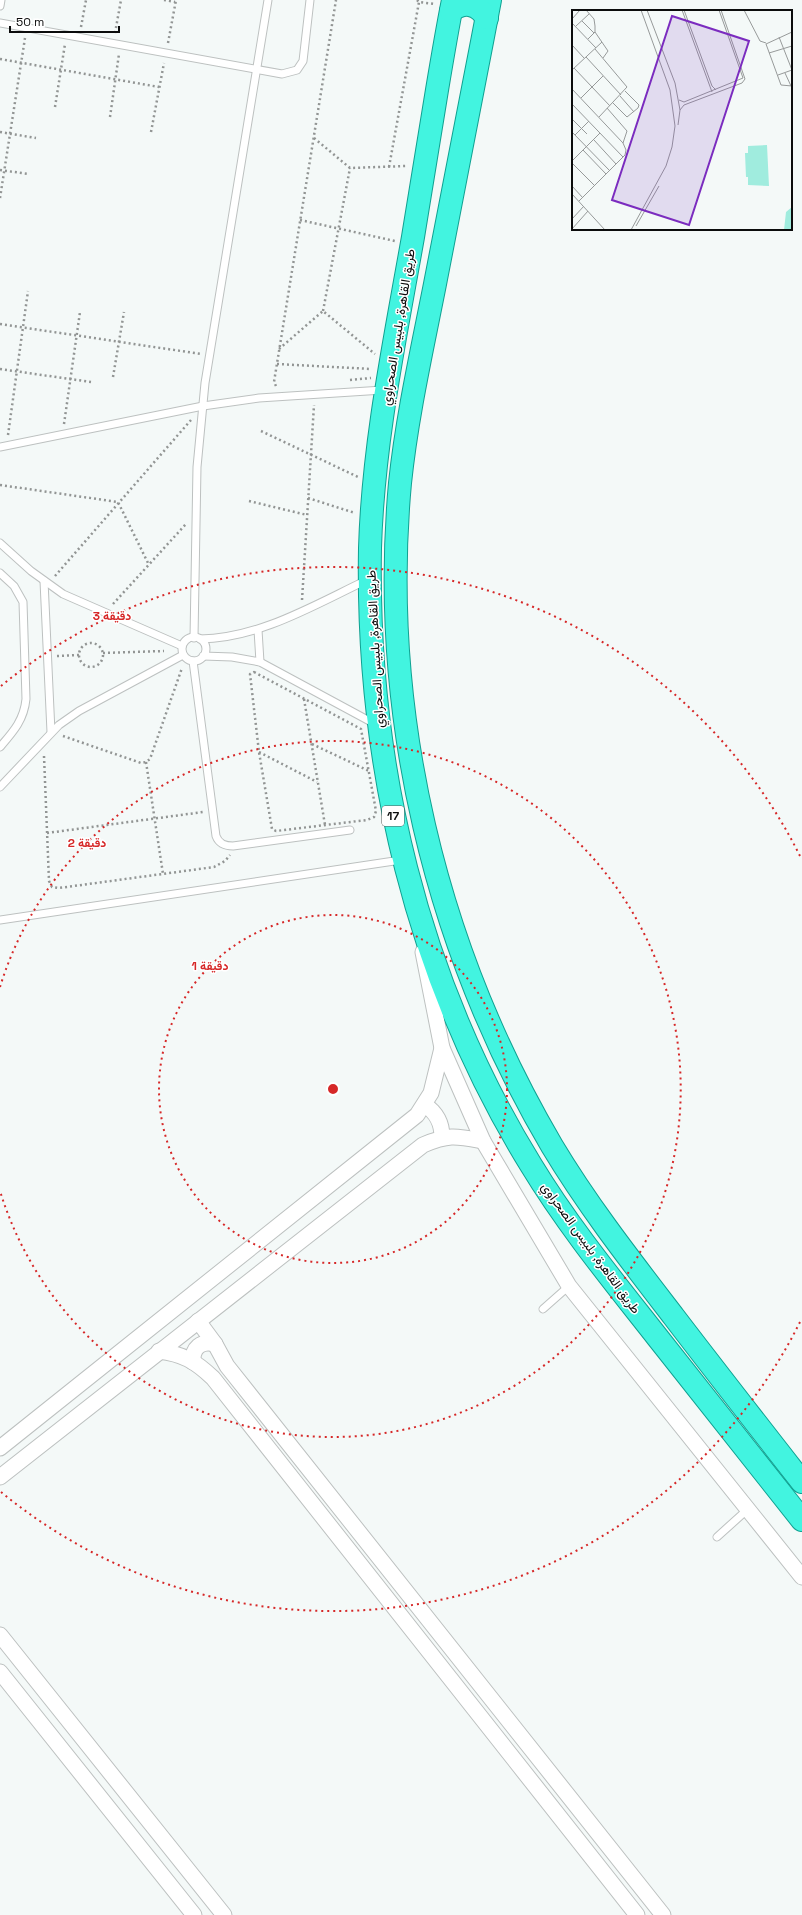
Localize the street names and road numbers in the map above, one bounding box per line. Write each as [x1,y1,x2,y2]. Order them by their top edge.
street label: طريق القاهرة, بلبيس الصحراوي [377,247,421,407]
street label: طريق القاهرة, بلبيس الصحراوي [362,569,390,728]
road number: 17 [382,806,404,826]
street label: طريق القاهرة, بلبيس الصحراوي [536,1179,644,1318]

